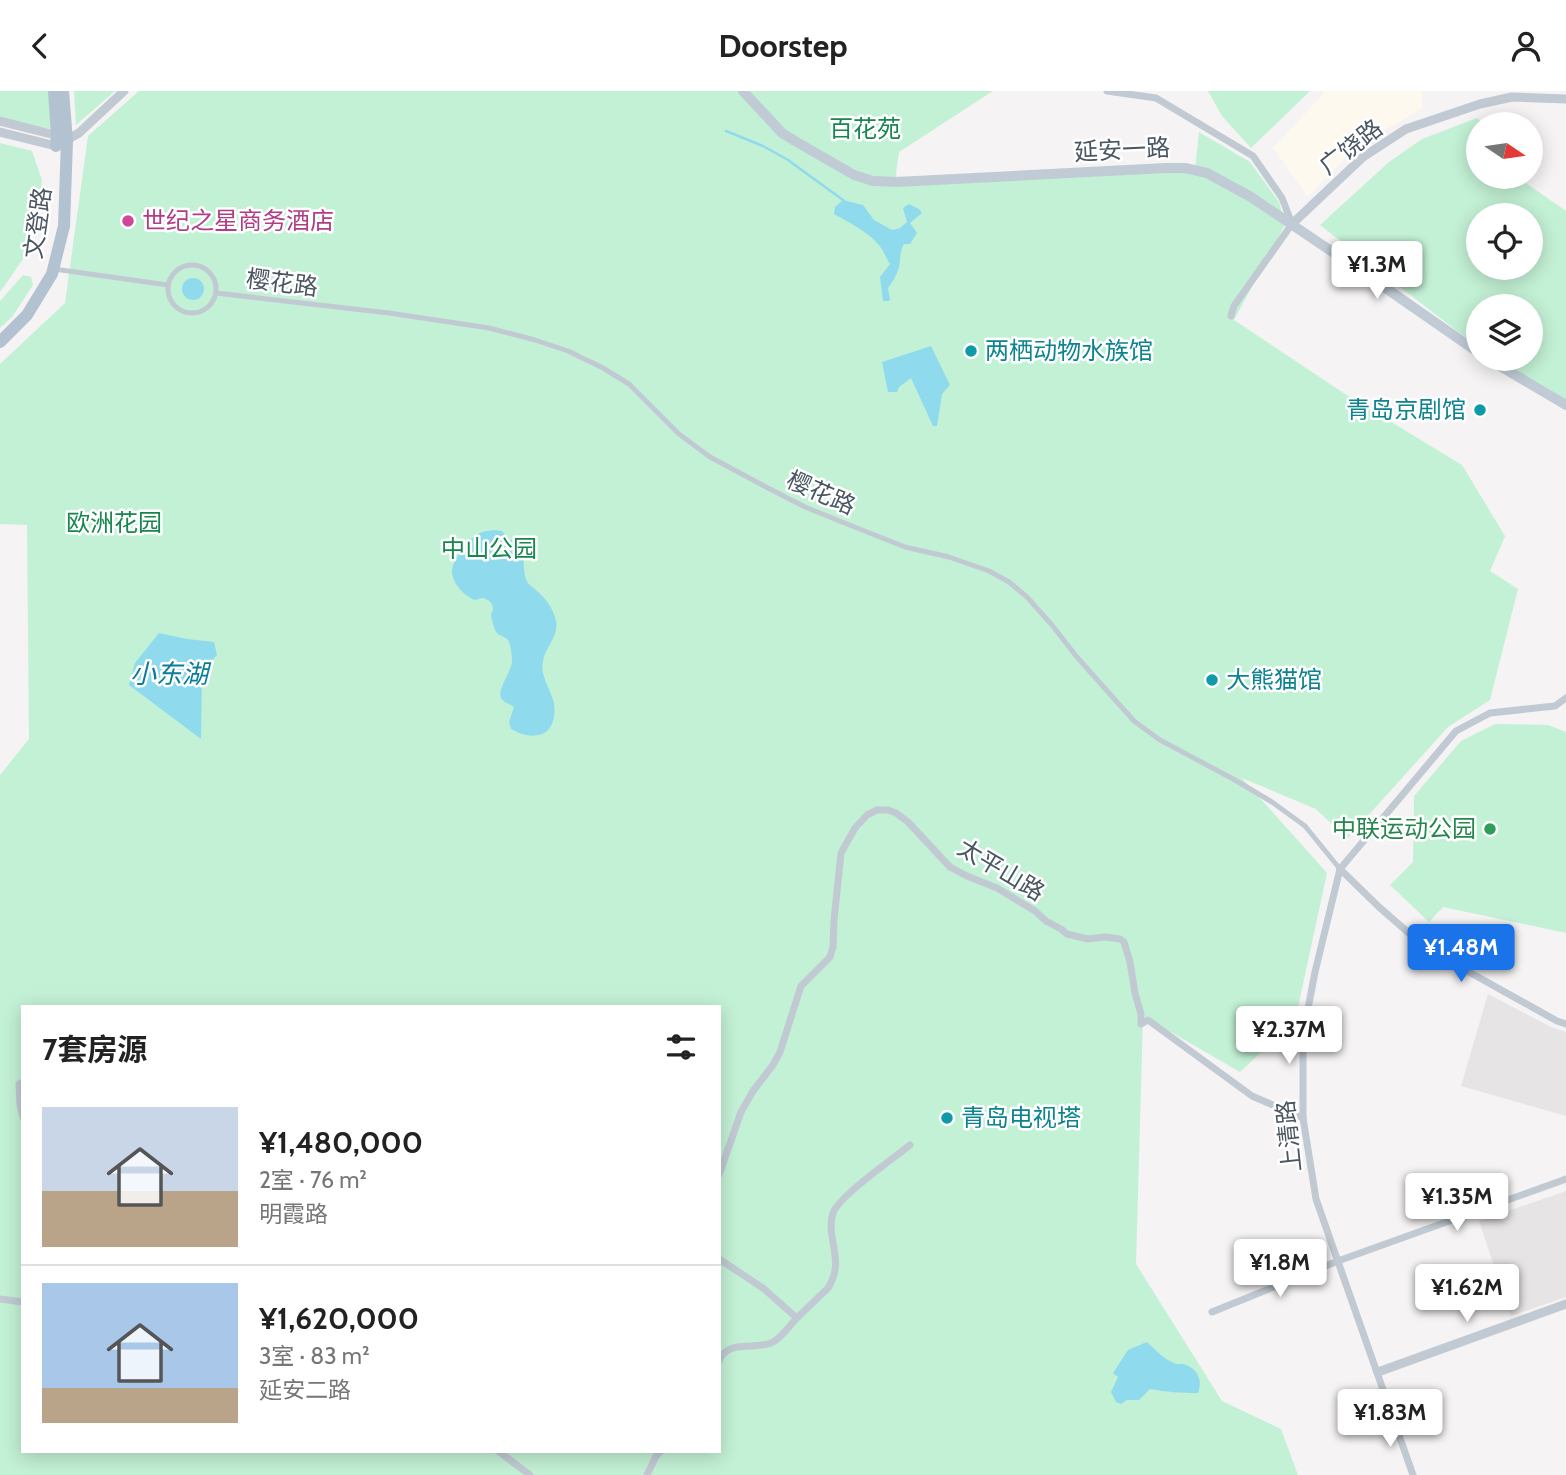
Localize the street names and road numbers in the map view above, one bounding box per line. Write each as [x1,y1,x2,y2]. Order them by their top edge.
street label: 广饶路 [1313,113,1388,180]
street label: 延安一路 [1073,133,1171,166]
street label: 文登路 [18,185,57,261]
street label: 樱花路 [245,264,320,301]
street label: 樱花路 [782,465,860,520]
street label: 太平山路 [953,832,1050,907]
street label: 上清路 [1270,1099,1307,1173]

